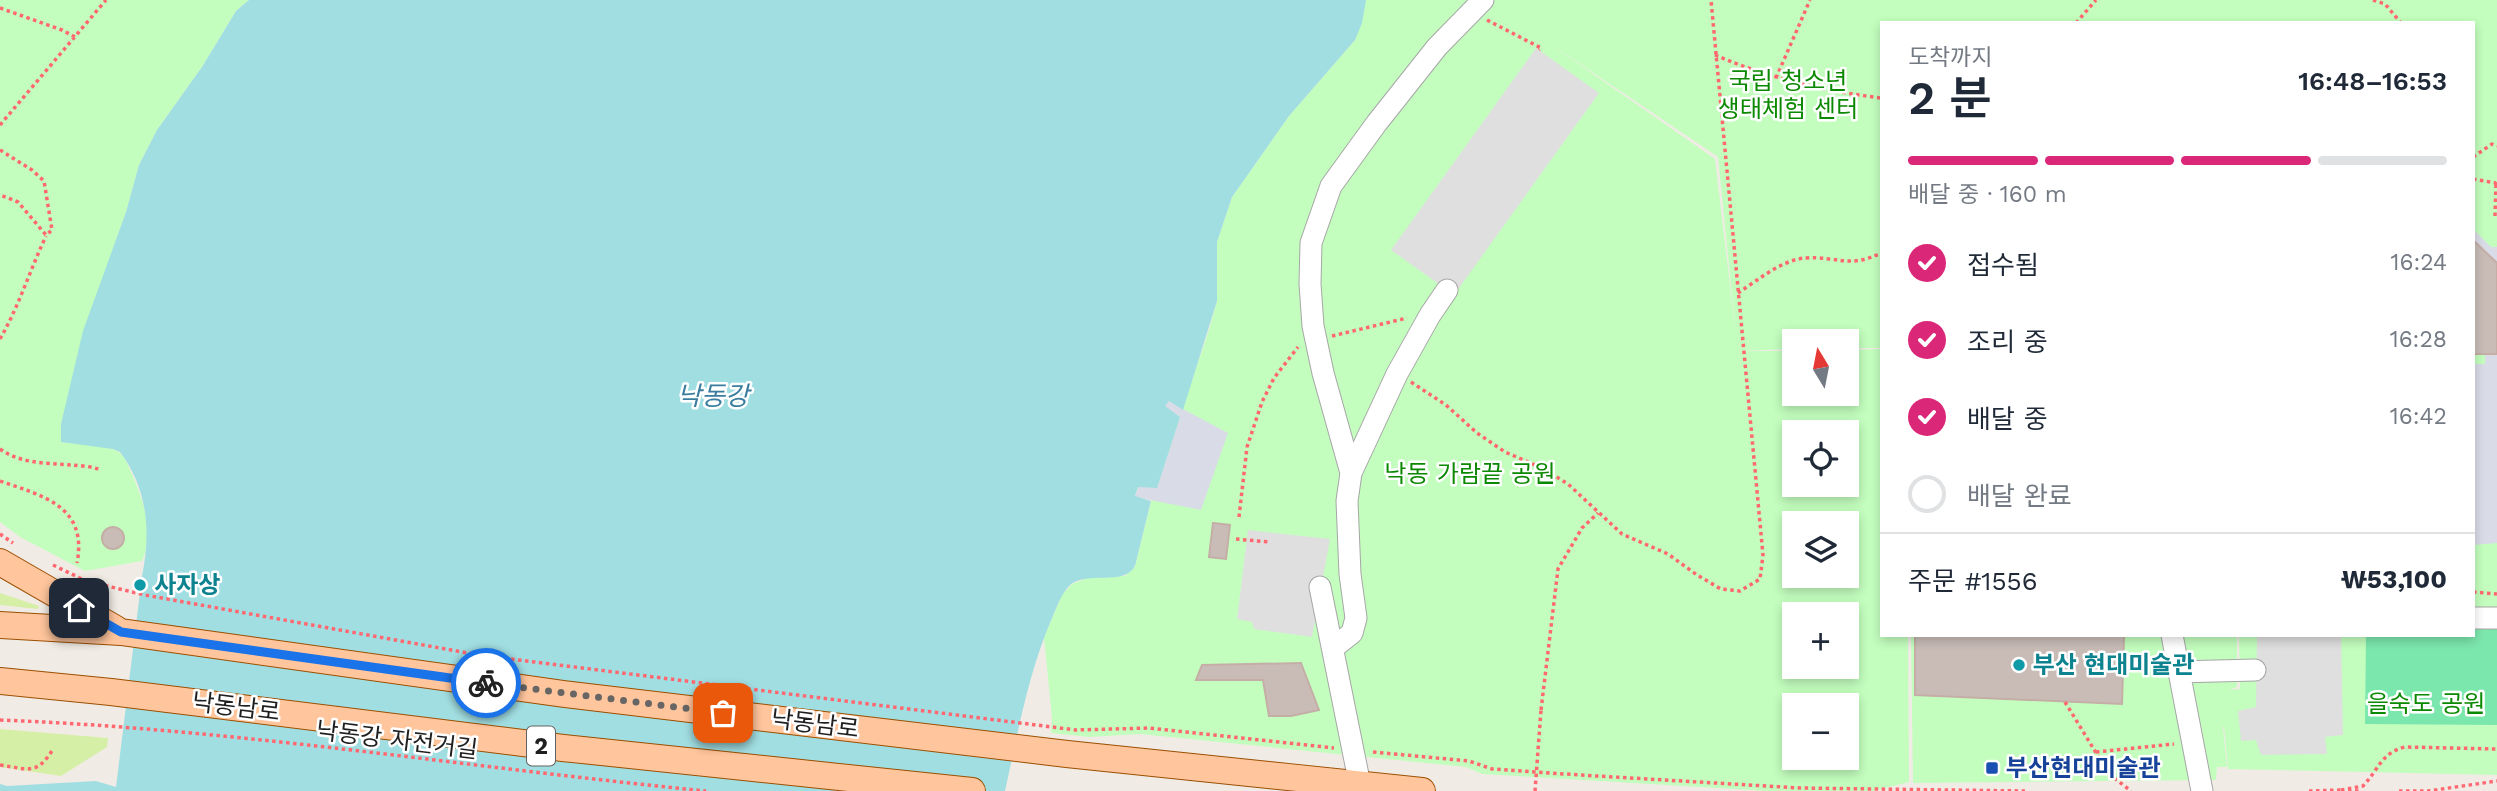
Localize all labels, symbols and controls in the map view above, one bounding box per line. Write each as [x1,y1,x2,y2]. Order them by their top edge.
text: 도착까지 [1908,44,1993,71]
text: 16:48–16:53 [2298,66,2447,96]
park label: 국립 청소년 생태체험 센터 [1718,67,1858,123]
text: 2 분 [1908,71,1992,125]
text: 배달 중 · 160 m [1908,181,2067,208]
icon: check [1908,244,1946,282]
text: 16:24 [2390,249,2447,276]
text: 접수됨 [1967,250,2039,280]
icon: check [1908,321,1946,359]
text: 16:28 [2390,326,2447,353]
text: 조리 중 [1967,327,2048,357]
north arrow [1782,329,1858,406]
map controls [1782,329,1859,770]
water label: 낙동강 [677,381,752,411]
icon: check [1908,398,1946,436]
text: 16:42 [2390,403,2447,430]
text: 배달 중 [1967,404,2048,434]
button: locate [1782,420,1859,497]
park label: 낙동 가람끝 공원 [1385,460,1555,488]
text: 배달 완료 [1967,481,2072,511]
button: layers [1782,511,1859,588]
text: ₩53,100 [2341,564,2447,594]
text: 주문 #1556 [1908,566,2038,596]
place label: 사자상 [154,571,220,599]
marker: 사자상 [132,577,148,593]
pin [49,578,109,638]
icon: home [60,589,98,627]
button: + [1782,602,1859,679]
courier [451,648,521,718]
place label: 부산 현대미술관 [2033,651,2194,679]
marker: 부산 현대미술관 [2011,657,2027,673]
icon: bike [467,664,505,702]
pin [693,683,753,743]
street label: 낙동남로 [190,688,282,726]
park label: 을숙도 공원 [2367,690,2485,718]
button: − [1782,693,1859,770]
icon: bag [704,694,742,732]
street label: 낙동남로 [769,705,861,743]
street label: 낙동강 자전거길 [315,716,479,764]
road number: 2 [527,726,555,766]
place label: 부산현대미술관 [2006,754,2161,782]
marker: 부산현대미술관 [1984,760,2000,776]

